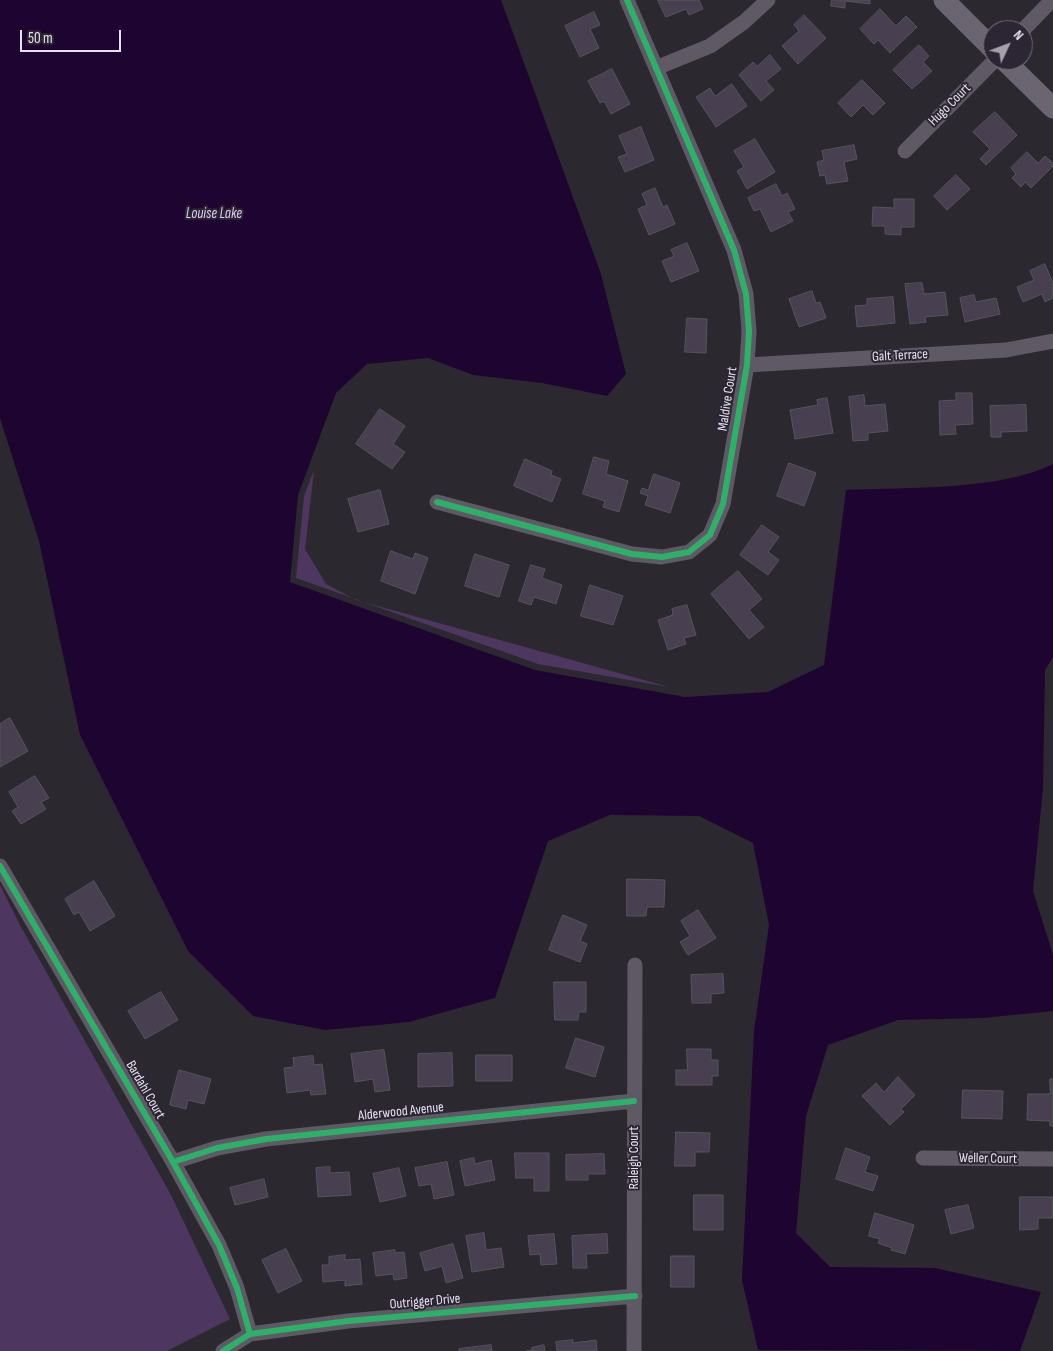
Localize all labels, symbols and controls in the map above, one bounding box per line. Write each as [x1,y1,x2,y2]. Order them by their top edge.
scale bar [22,20,124,52]
north arrow [983,20,1033,70]
text: N [1010,27,1027,44]
text: 50 m [28,29,53,48]
street label: Hugo Court [925,80,975,130]
water label: Louise Lake [186,205,242,223]
street label: Galt Terrace [872,346,928,366]
street label: Maldive Court [715,366,741,432]
street label: Bardahl Court [122,1058,168,1122]
street label: Alderwood Avenue [357,1099,445,1125]
street label: Raleigh Court [626,1126,642,1190]
street label: Weller Court [959,1150,1017,1168]
street label: Outrigger Drive [389,1291,461,1313]

